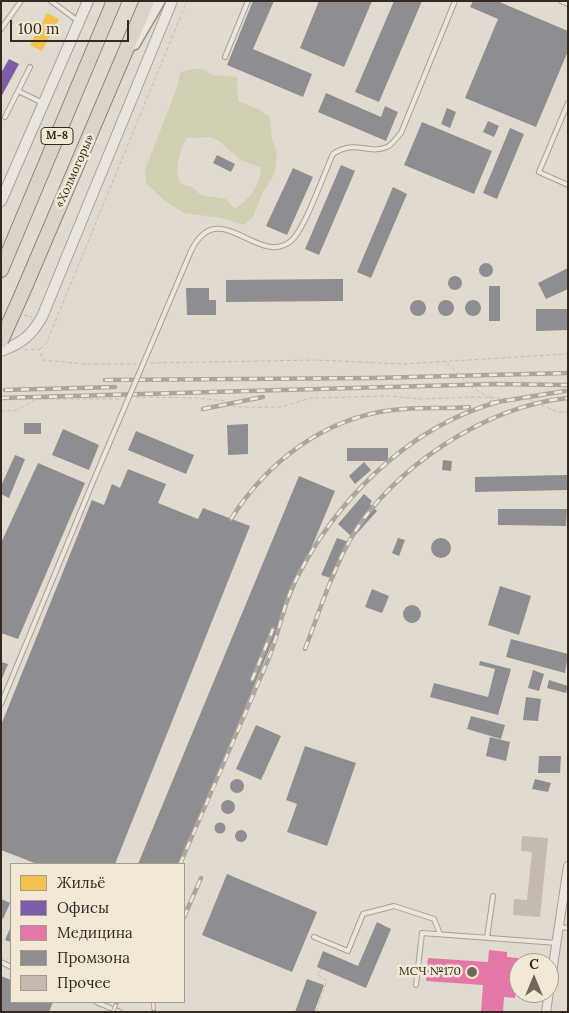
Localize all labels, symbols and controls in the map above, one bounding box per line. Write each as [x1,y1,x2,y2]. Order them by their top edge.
scale bar [12,10,131,42]
text: 100 m [18,19,59,38]
road number: М-8 [41,128,73,144]
street label: «Холмогоры» [52,132,98,210]
legend [10,863,185,1003]
text: Жильё [57,873,105,892]
text: Офисы [57,898,109,917]
text: Медицина [57,923,133,942]
text: Промзона [57,948,130,967]
north arrow [509,953,559,1003]
text: С [529,955,539,973]
place label: МСЧ №170 [399,965,461,979]
marker: МСЧ №170 [465,965,479,979]
text: Прочее [57,973,111,992]

